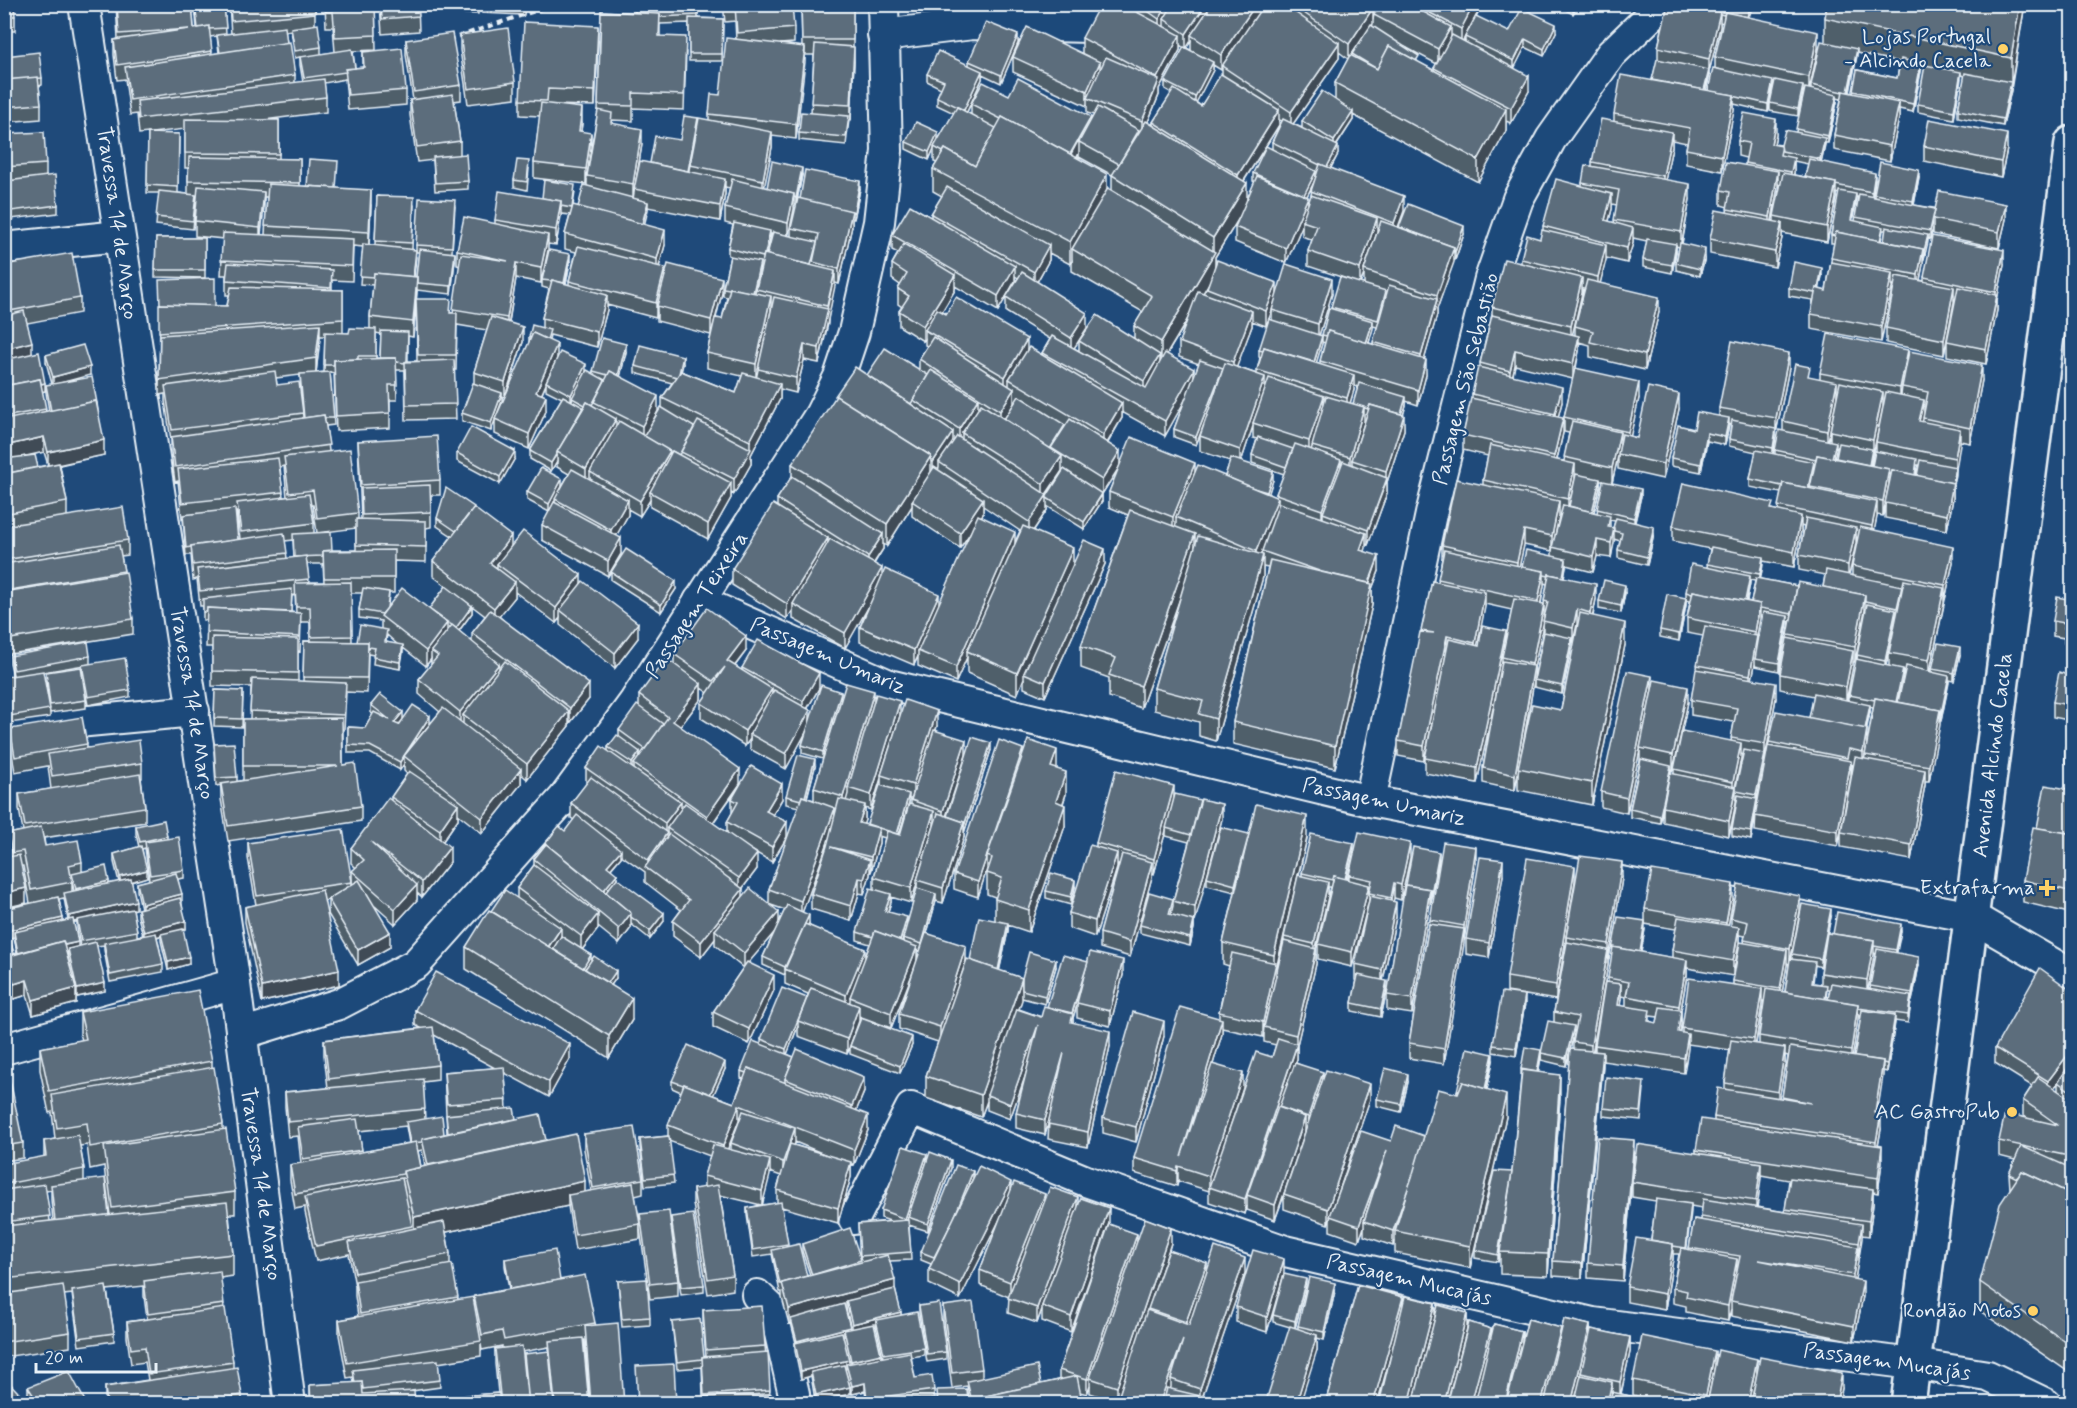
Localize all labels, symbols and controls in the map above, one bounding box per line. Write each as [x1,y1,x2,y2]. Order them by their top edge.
place label: Lojas Portugal - Alcindo Cacela [1844,23,1991,75]
marker: Lojas Portugal - Alcindo Cacela [1996,42,2010,56]
street label: Travessa 14 de Março [90,125,144,321]
street label: Passagem São Sebastião [1426,270,1506,488]
street label: Passagem Teixeira [639,526,755,684]
street label: Travessa 14 de Março [163,605,221,801]
street label: Passagem Umariz [746,611,910,701]
street label: Avenida Alcindo Cacela [1967,651,2019,859]
street label: Passagem Umariz [1300,771,1468,833]
place label: Extrafarma [1920,874,2035,902]
marker: Extrafarma [2040,881,2054,895]
street label: Travessa 14 de Março [234,1086,288,1282]
place label: AC GastroPub [1875,1098,2000,1126]
marker: AC GastroPub [2005,1105,2019,1119]
street label: Passagem Mucajás [1324,1247,1494,1313]
place label: Rondão Motos [1903,1297,2021,1325]
marker: Rondão Motos [2026,1304,2040,1318]
scale bar [36,1336,156,1374]
street label: Passagem Mucajás [1802,1336,1972,1388]
text: 20 m [45,1346,83,1370]

